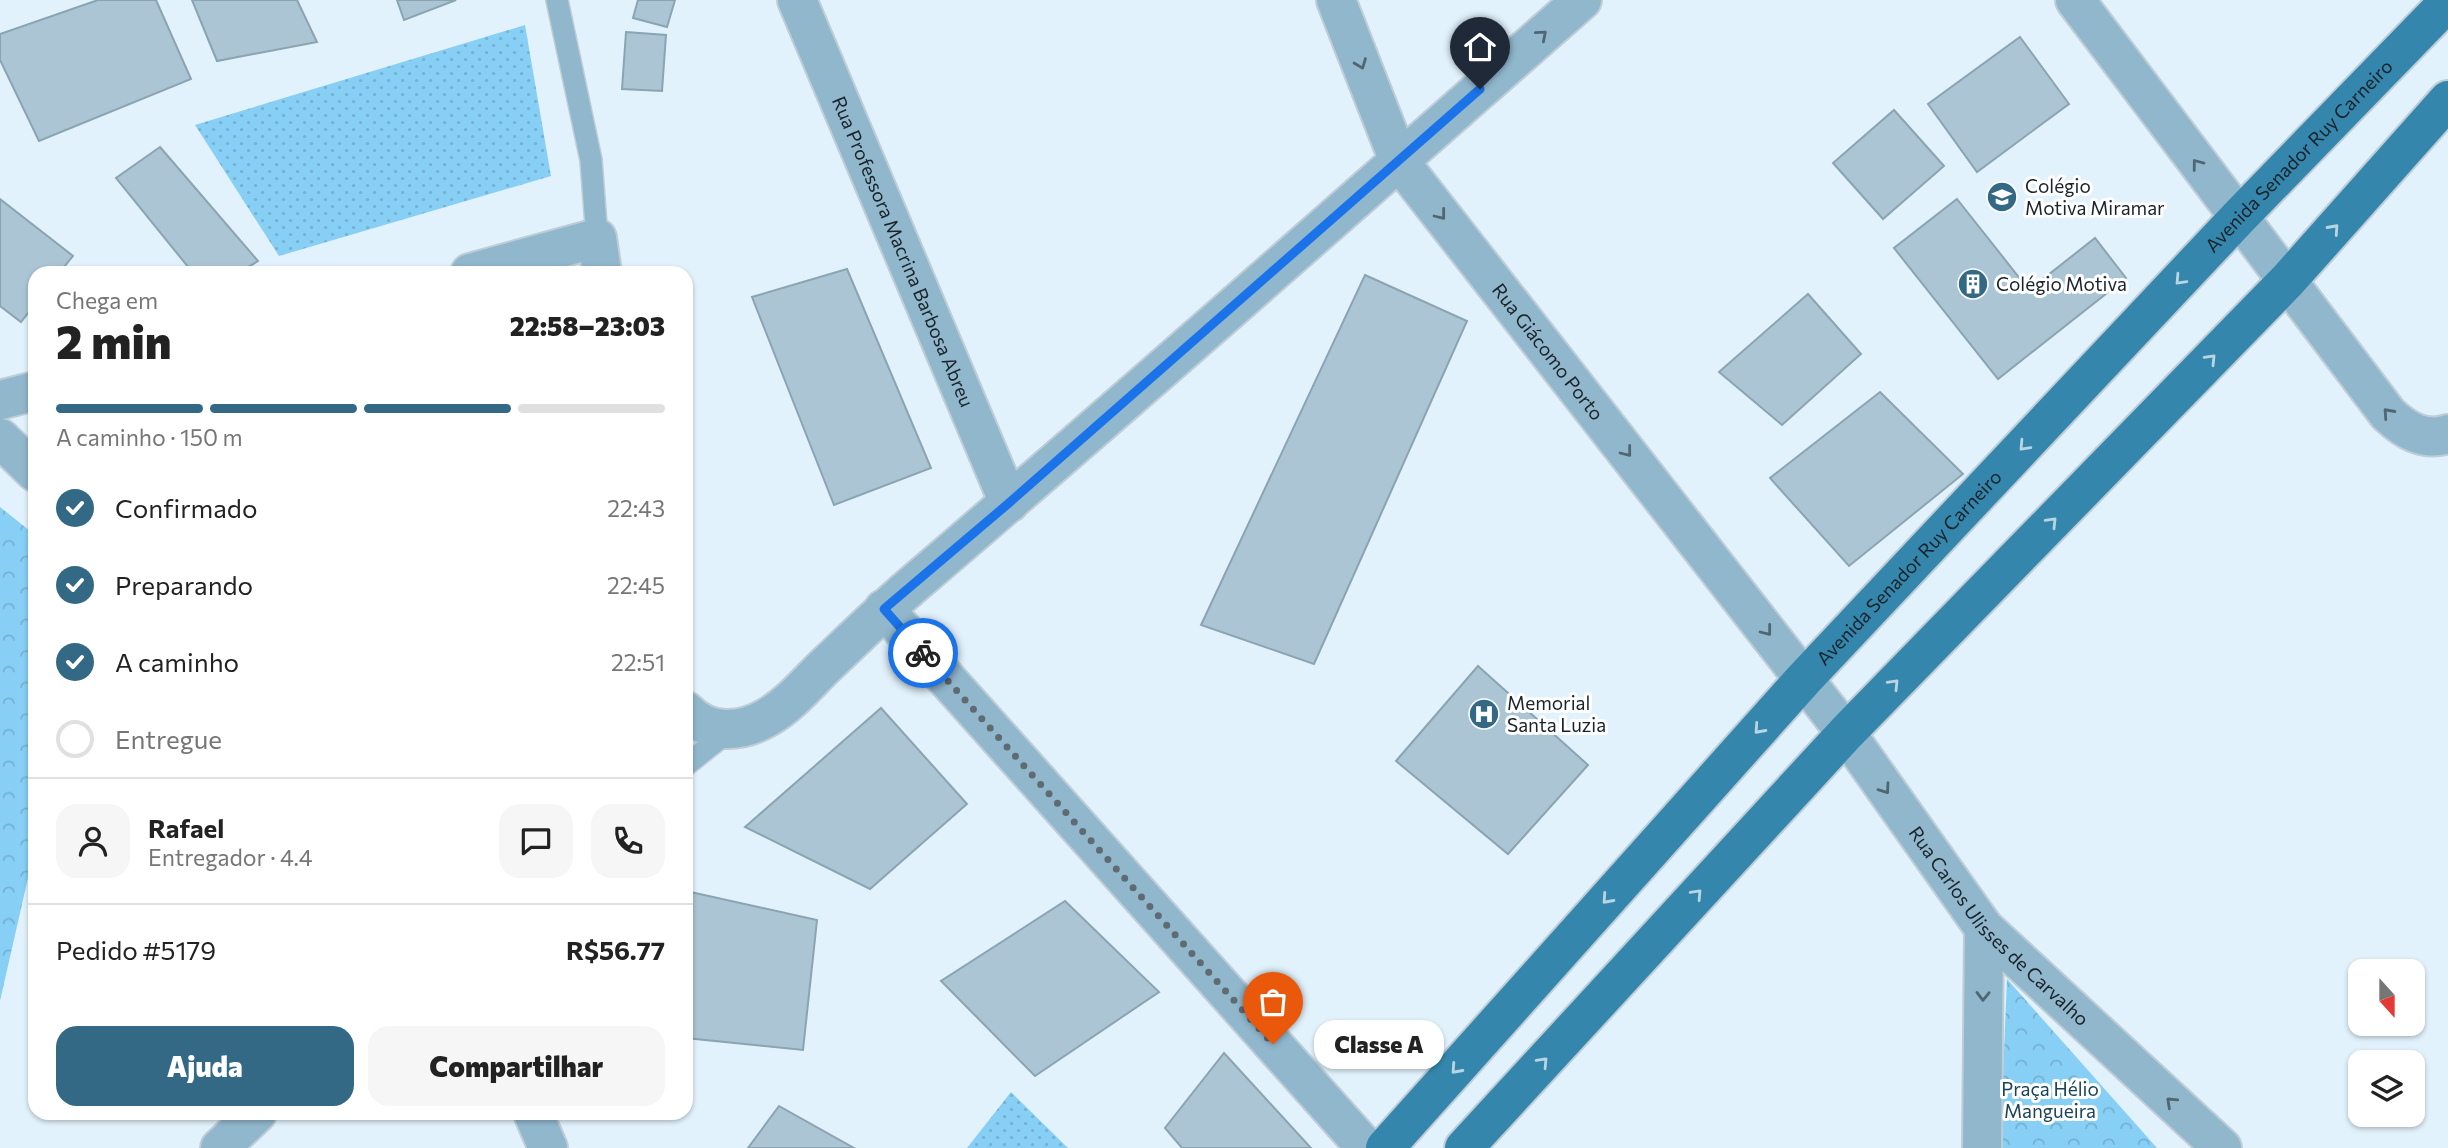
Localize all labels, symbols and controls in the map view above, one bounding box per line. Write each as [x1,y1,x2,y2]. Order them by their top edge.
pin [1450,17,1510,89]
icon: home [1461,28,1499,66]
one-way arrow [1534,31,1547,43]
street label: Avenida Senador Ruy Carneiro [2200,54,2397,257]
one-way arrow [1352,57,1366,69]
street label: Rua Professora Macrina Barbosa Abreu [828,93,979,410]
one-way arrow [2193,159,2206,172]
place label: Colégio Motiva Miramar [2025,174,2165,219]
school or university icon: Colégio Motiva Miramar [1985,180,2019,214]
one-way arrow [1433,207,1446,219]
one-way arrow [2326,224,2338,237]
building icon: Colégio Motiva [1956,267,1990,301]
place label: Colégio Motiva [1996,272,2127,295]
one-way arrow [2176,272,2188,285]
street label: Rua Giácomo Porto [1488,278,1609,425]
text: Chega em [56,286,158,314]
text: 22:58–23:03 [510,310,665,341]
text: 2 min [56,312,172,368]
one-way arrow [2203,354,2216,367]
one-way arrow [2384,408,2396,421]
text: A caminho · 150 m [56,423,243,451]
one-way arrow [2019,438,2032,451]
one-way arrow [1618,444,1631,456]
street label: Avenida Senador Ruy Carneiro [1811,465,2006,670]
icon: check [56,489,94,527]
text: Confirmado [115,492,257,523]
text: 22:43 [607,494,665,522]
one-way arrow [2044,517,2057,530]
icon: check [56,566,94,604]
text: Preparando [115,569,253,600]
text: 22:45 [607,571,665,599]
courier [888,618,958,688]
one-way arrow [1758,623,1771,635]
icon: bike [904,634,942,672]
icon: check [56,643,94,681]
text: A caminho [115,646,239,677]
text: 22:51 [611,648,665,676]
one-way arrow [1885,680,1898,693]
place label: Memorial Santa Luzia [1507,691,1606,736]
hospital icon: Memorial Santa Luzia [1467,697,1501,731]
one-way arrow [1754,721,1767,734]
text: Entregue [115,723,222,754]
one-way arrow [1877,781,1889,794]
button: person [56,804,130,878]
button: chat [499,804,573,878]
button: phone [591,804,665,878]
text: Rafael [148,812,224,843]
street label: Rua Carlos Ulisses de Carvalho [1905,821,2094,1030]
text: Entregador · 4.4 [148,843,313,871]
one-way arrow [1689,889,1702,902]
one-way arrow [1603,891,1615,904]
text: Pedido #5179 [56,934,216,965]
text: R$56.77 [566,934,665,965]
north arrow [2348,959,2426,1036]
map controls [2348,959,2425,1127]
pin [1243,972,1303,1044]
icon: bag [1254,983,1292,1021]
one-way arrow [1975,991,1991,1002]
callout: Classe A [1315,1020,1444,1068]
button: Ajuda [56,1026,354,1106]
button: Compartilhar [368,1026,665,1106]
text: Classe A [1334,1030,1424,1058]
button: layers [2348,1050,2425,1127]
one-way arrow [1535,1057,1548,1070]
one-way arrow [1452,1061,1464,1074]
park label: Praça Hélio Mangueira [2001,1077,2099,1122]
one-way arrow [2166,1097,2179,1110]

